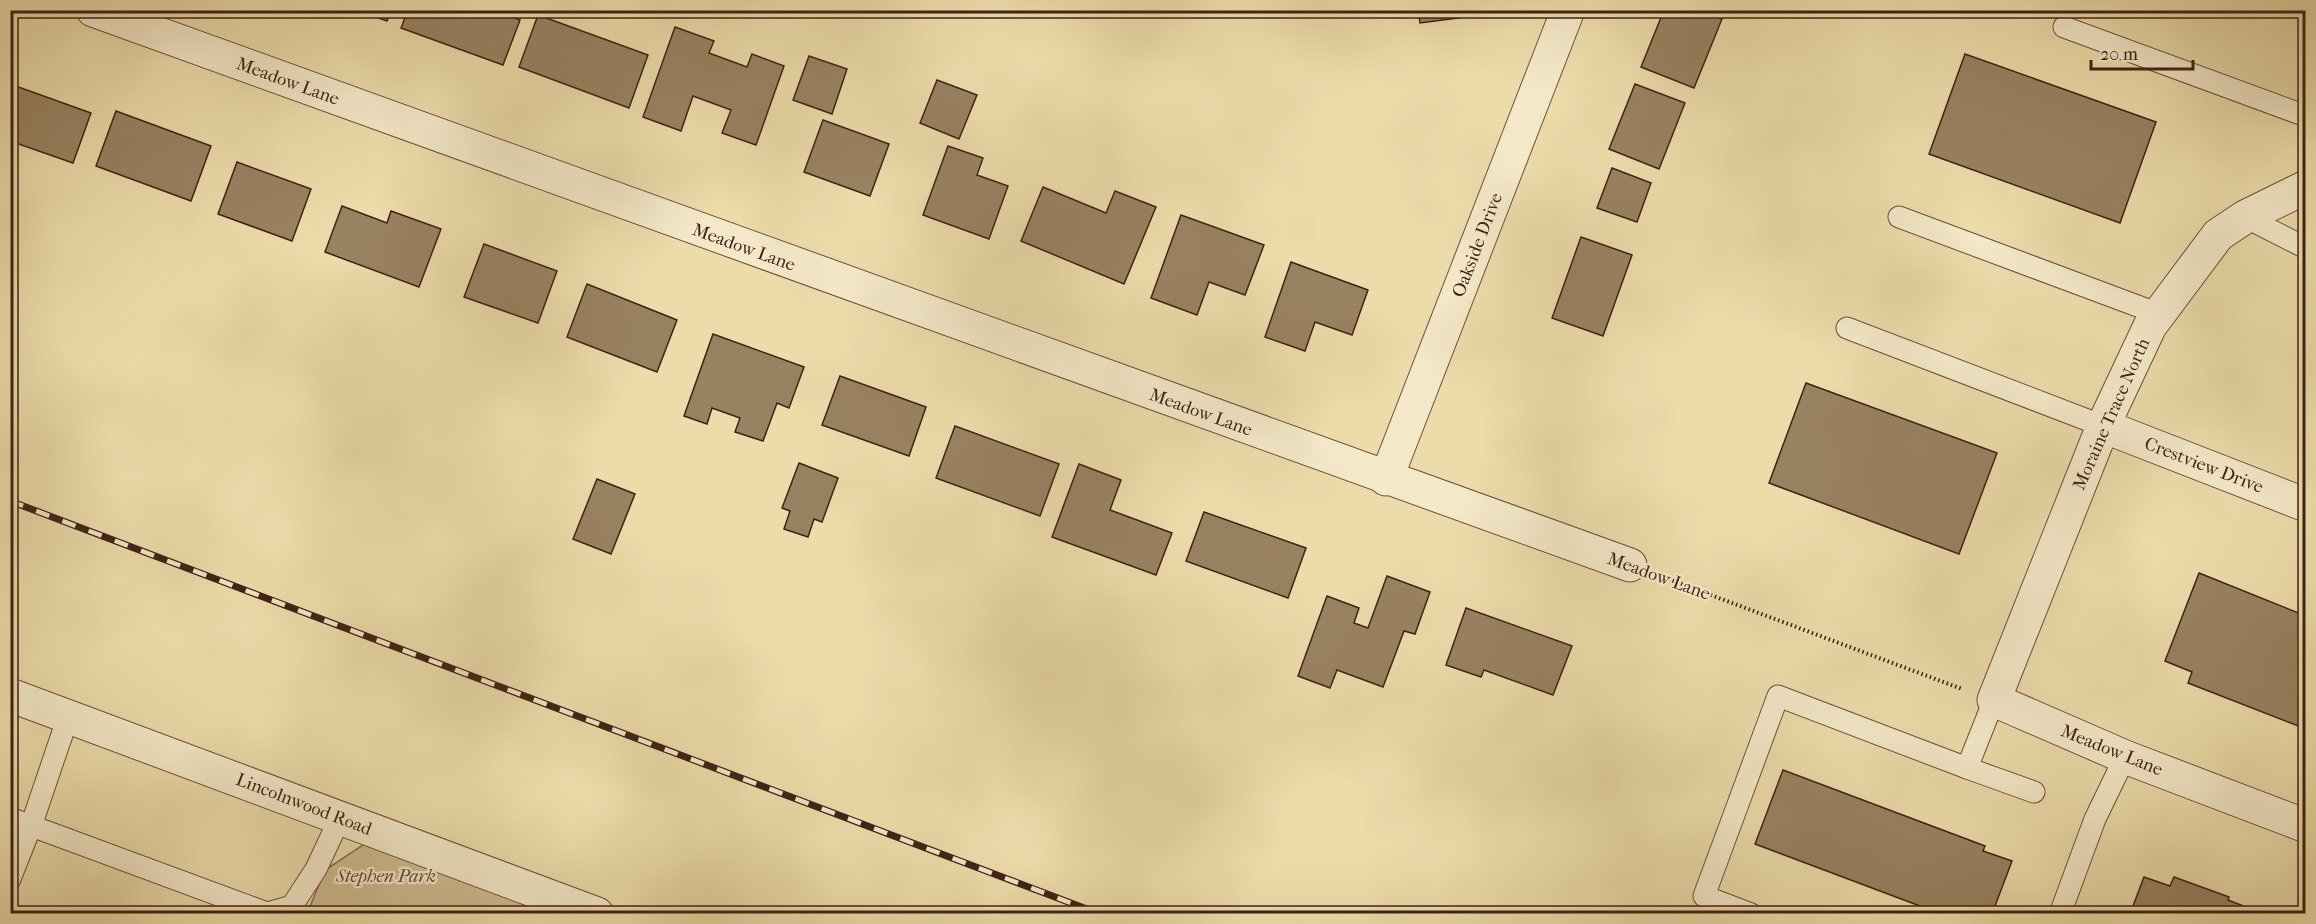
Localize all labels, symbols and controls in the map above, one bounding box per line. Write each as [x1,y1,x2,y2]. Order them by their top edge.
scale bar [2091,33,2193,71]
text: 20 m [2100,44,2138,65]
street label: Meadow Lane [234,53,342,110]
street label: Oakside Drive [1448,190,1507,300]
street label: Meadow Lane [690,219,798,276]
street label: Moraine Trace North [2069,335,2154,493]
street label: Meadow Lane [1147,384,1255,441]
street label: Crestview Drive [2141,433,2266,498]
street label: Meadow Lane [1605,548,1713,605]
street label: Meadow Lane [2058,721,2166,780]
street label: Lincolnwood Road [233,769,375,840]
park label: Stephen Park [335,866,436,887]

